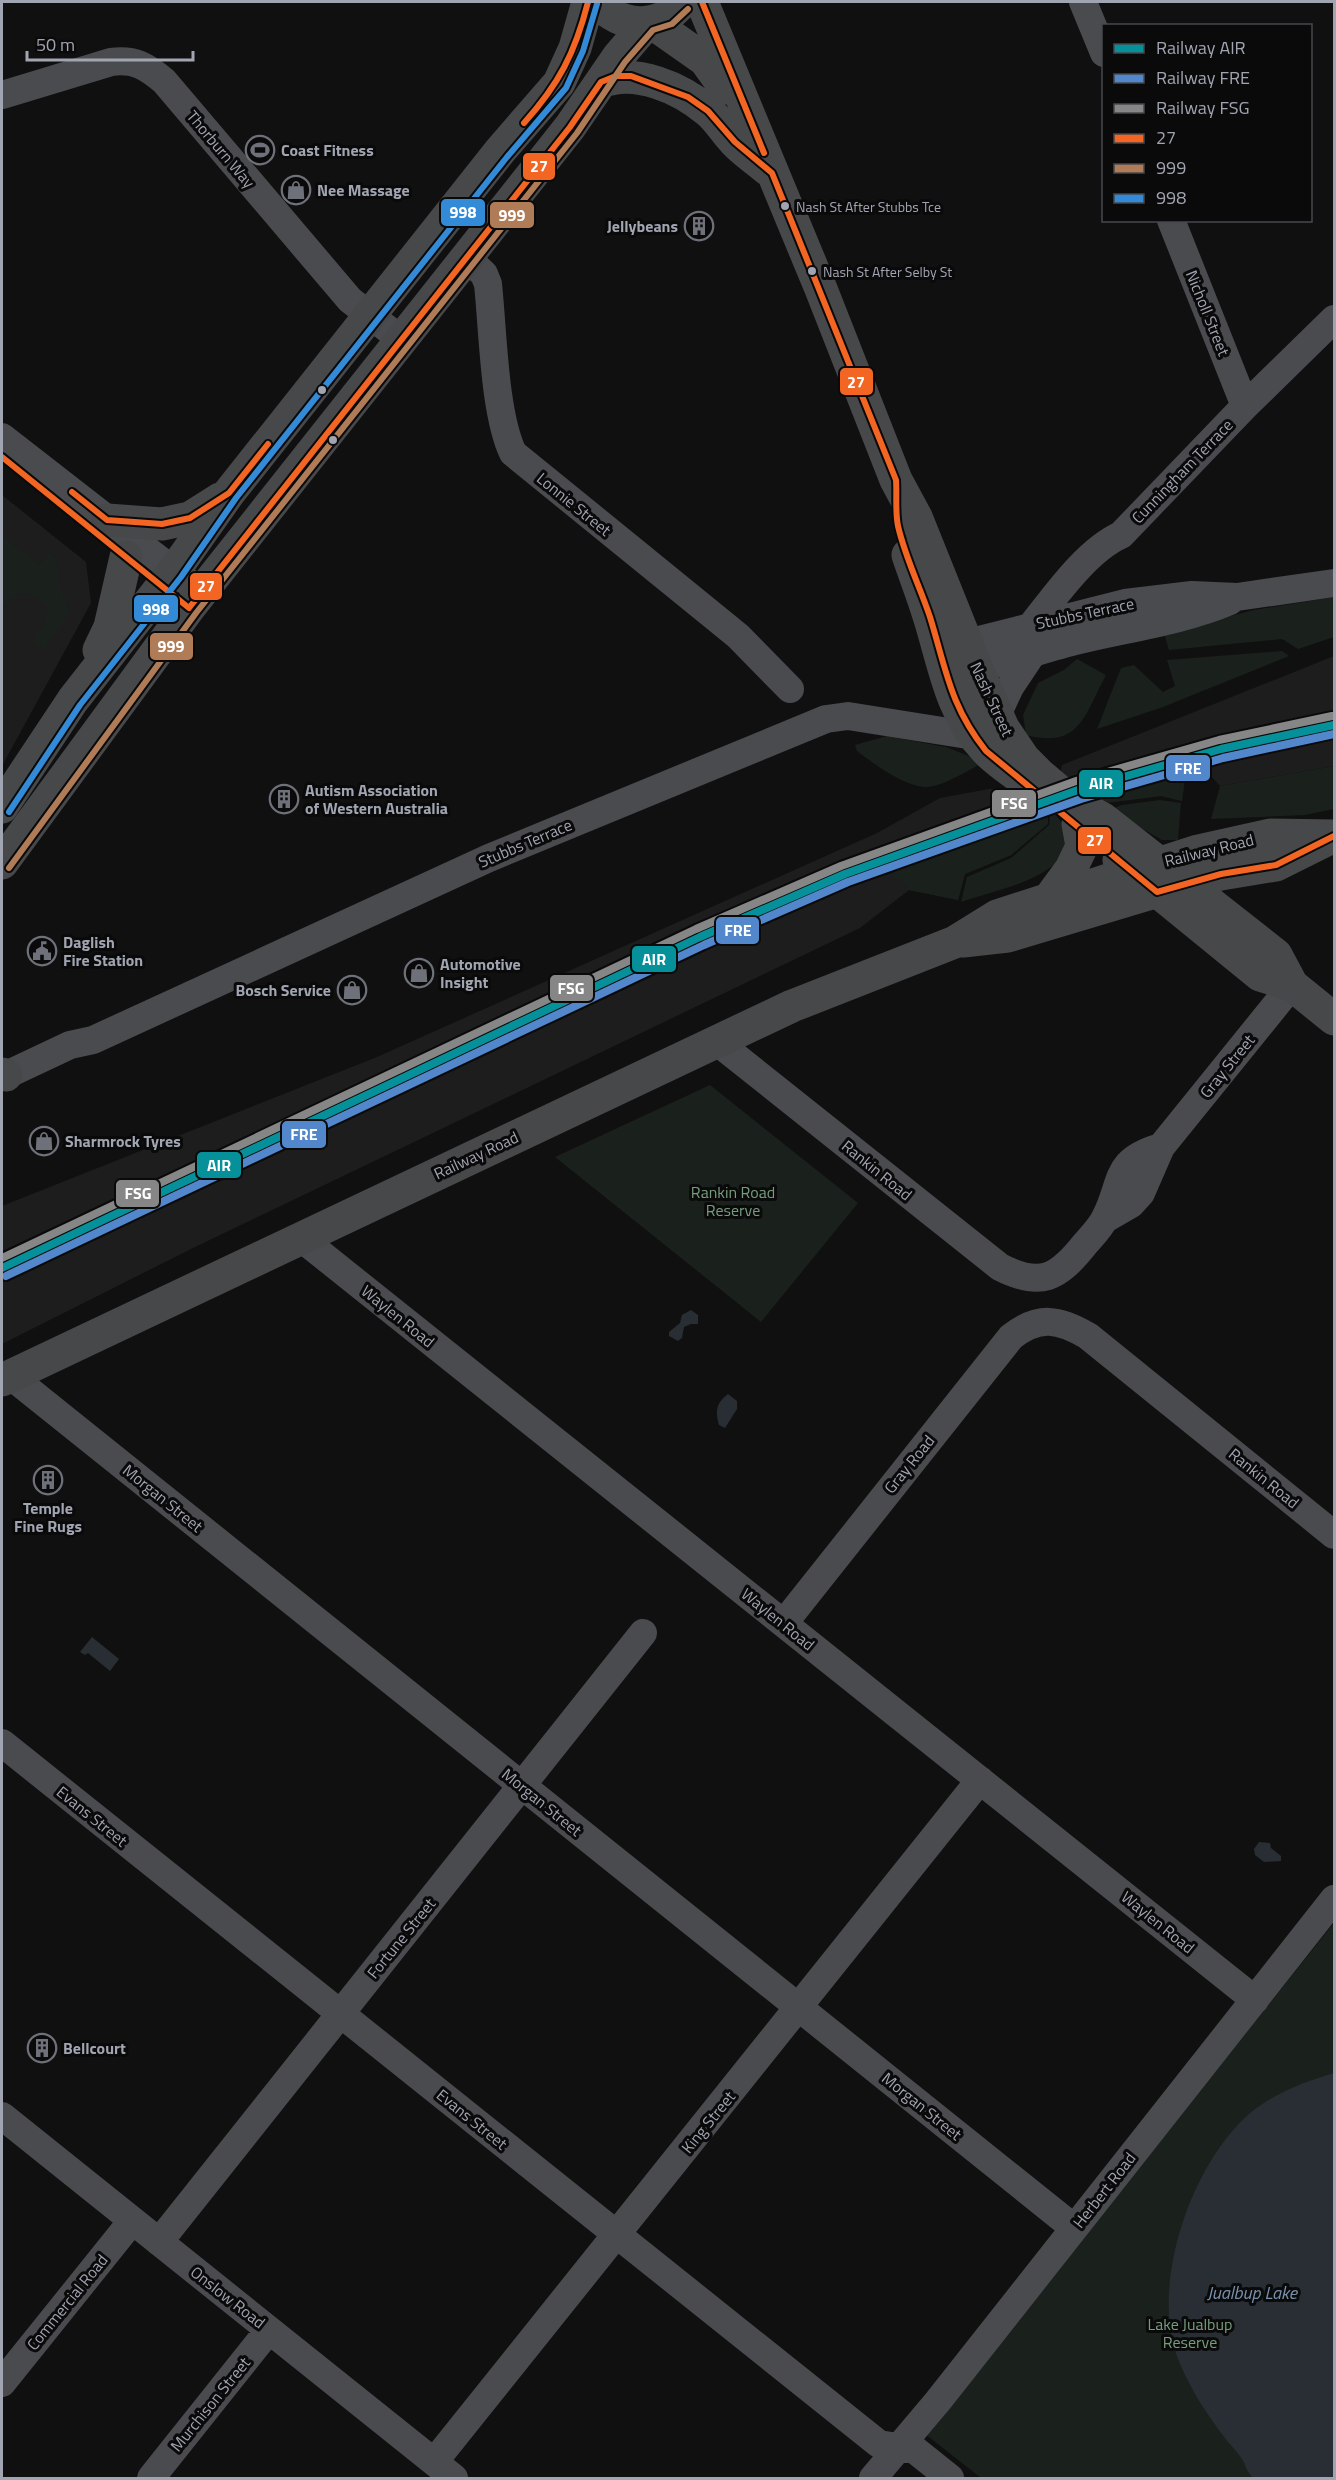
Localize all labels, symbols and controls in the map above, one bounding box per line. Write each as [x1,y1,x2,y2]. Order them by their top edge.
scale bar [27,24,194,62]
legend [1102,24,1312,222]
text: 50 m [36,31,75,58]
text: Railway AIR [1156,34,1246,61]
text: Railway FRE [1156,64,1250,91]
text: Railway FSG [1156,94,1250,121]
street label: Thorburn Way [181,105,261,193]
text: 27 [1156,124,1176,151]
sports icon: Coast Fitness [244,134,276,166]
place label: Coast Fitness [281,138,374,162]
line badge: 27 [522,152,556,181]
text: 27 [530,154,548,178]
text: 999 [1156,154,1186,181]
shop icon: Nee Massage [280,174,312,206]
place label: Nee Massage [317,178,410,202]
text: 998 [1156,184,1186,211]
place label: Nash St After Stubbs Tce [796,196,941,217]
line badge: 998 [440,198,486,227]
text: 998 [450,200,476,224]
marker: Nash St After Stubbs Tce [779,200,791,212]
line badge: 999 [489,201,535,229]
text: 999 [499,203,525,227]
building icon: Jellybeans [683,210,715,242]
place label: Jellybeans [607,214,678,238]
place label: Nash St After Selby St [823,261,952,282]
marker: Nash St After Selby St [806,265,818,277]
street label: Nicholl Street [1180,267,1236,360]
line badge: 27 [839,367,874,396]
text: 27 [847,370,865,394]
unlabelled marker [316,384,328,396]
street label: Cunningham Terrace [1126,413,1238,529]
unlabelled marker [327,434,339,446]
street label: Lonnie Street [532,466,617,542]
line badge: 27 [189,572,223,601]
text: 27 [197,574,215,598]
street label: Stubbs Terrace [1034,591,1136,635]
line badge: 998 [133,594,179,623]
text: 998 [143,597,169,621]
line badge: 999 [149,632,194,661]
text: 999 [158,634,184,658]
street label: Nash Street [964,658,1020,741]
line badge: FRE [1165,754,1211,782]
text: FRE [1174,756,1202,780]
line badge: AIR [1078,769,1124,798]
text: AIR [1089,771,1113,795]
place label: Autism Association of Western Australia [305,778,448,820]
building icon: Autism Association of Western Australia [268,783,300,815]
line badge: FSG [991,789,1037,818]
text: FSG [1001,791,1027,815]
street label: Stubbs Terrace [475,813,575,873]
line badge: 27 [1077,826,1112,855]
street label: Railway Road [1162,827,1256,873]
text: 27 [1086,828,1104,852]
line badge: FRE [715,916,760,945]
text: FRE [724,918,752,942]
place label: Daglish Fire Station [63,930,143,972]
public building icon: Daglish Fire Station [26,935,58,967]
line badge: AIR [631,945,677,973]
text: AIR [642,947,666,971]
place label: Automotive Insight [440,952,521,994]
shop icon: Automotive Insight [403,957,435,989]
shop icon: Bosch Service [336,974,368,1006]
line badge: FSG [549,974,594,1002]
text: FSG [558,976,584,1000]
place label: Bosch Service [236,978,331,1002]
street label: Gray Street [1194,1029,1260,1103]
line badge: FRE [281,1120,327,1149]
text: FRE [290,1122,318,1146]
shop icon: Sharmrock Tyres [28,1125,60,1157]
street label: Railway Road [430,1125,522,1185]
place label: Sharmrock Tyres [65,1129,181,1153]
street label: Rankin Road [837,1134,917,1206]
line badge: AIR [196,1151,242,1179]
text: AIR [207,1153,231,1177]
line badge: FSG [115,1179,160,1208]
park label: Rankin Road Reserve [691,1180,775,1222]
text: FSG [125,1181,151,1205]
street label: Waylen Road [356,1279,440,1353]
street label: Gray Road [878,1430,940,1498]
street label: Rankin Road [1224,1442,1304,1514]
street label: Morgan Street [118,1458,208,1538]
building icon: Temple Fine Rugs [32,1464,64,1496]
place label: Temple Fine Rugs [14,1496,82,1538]
street label: Waylen Road [736,1582,820,1656]
street label: Morgan Street [497,1762,587,1842]
street label: Evans Street [51,1780,133,1852]
street label: Waylen Road [1116,1885,1200,1959]
street label: Fortune Street [361,1892,441,1984]
building icon: Bellcourt [26,2032,58,2064]
place label: Bellcourt [63,2036,126,2060]
street label: Morgan Street [877,2066,967,2146]
street label: Evans Street [431,2083,513,2155]
street label: King Street [675,2085,741,2158]
street label: Herbert Road [1067,2147,1141,2233]
street label: Commercial Road [21,2249,113,2355]
street label: Onslow Road [186,2260,270,2334]
water label: Jualbup Lake [1207,2279,1299,2306]
park label: Lake Jualbup Reserve [1148,2312,1232,2354]
street label: Murchison Street [164,2351,256,2456]

